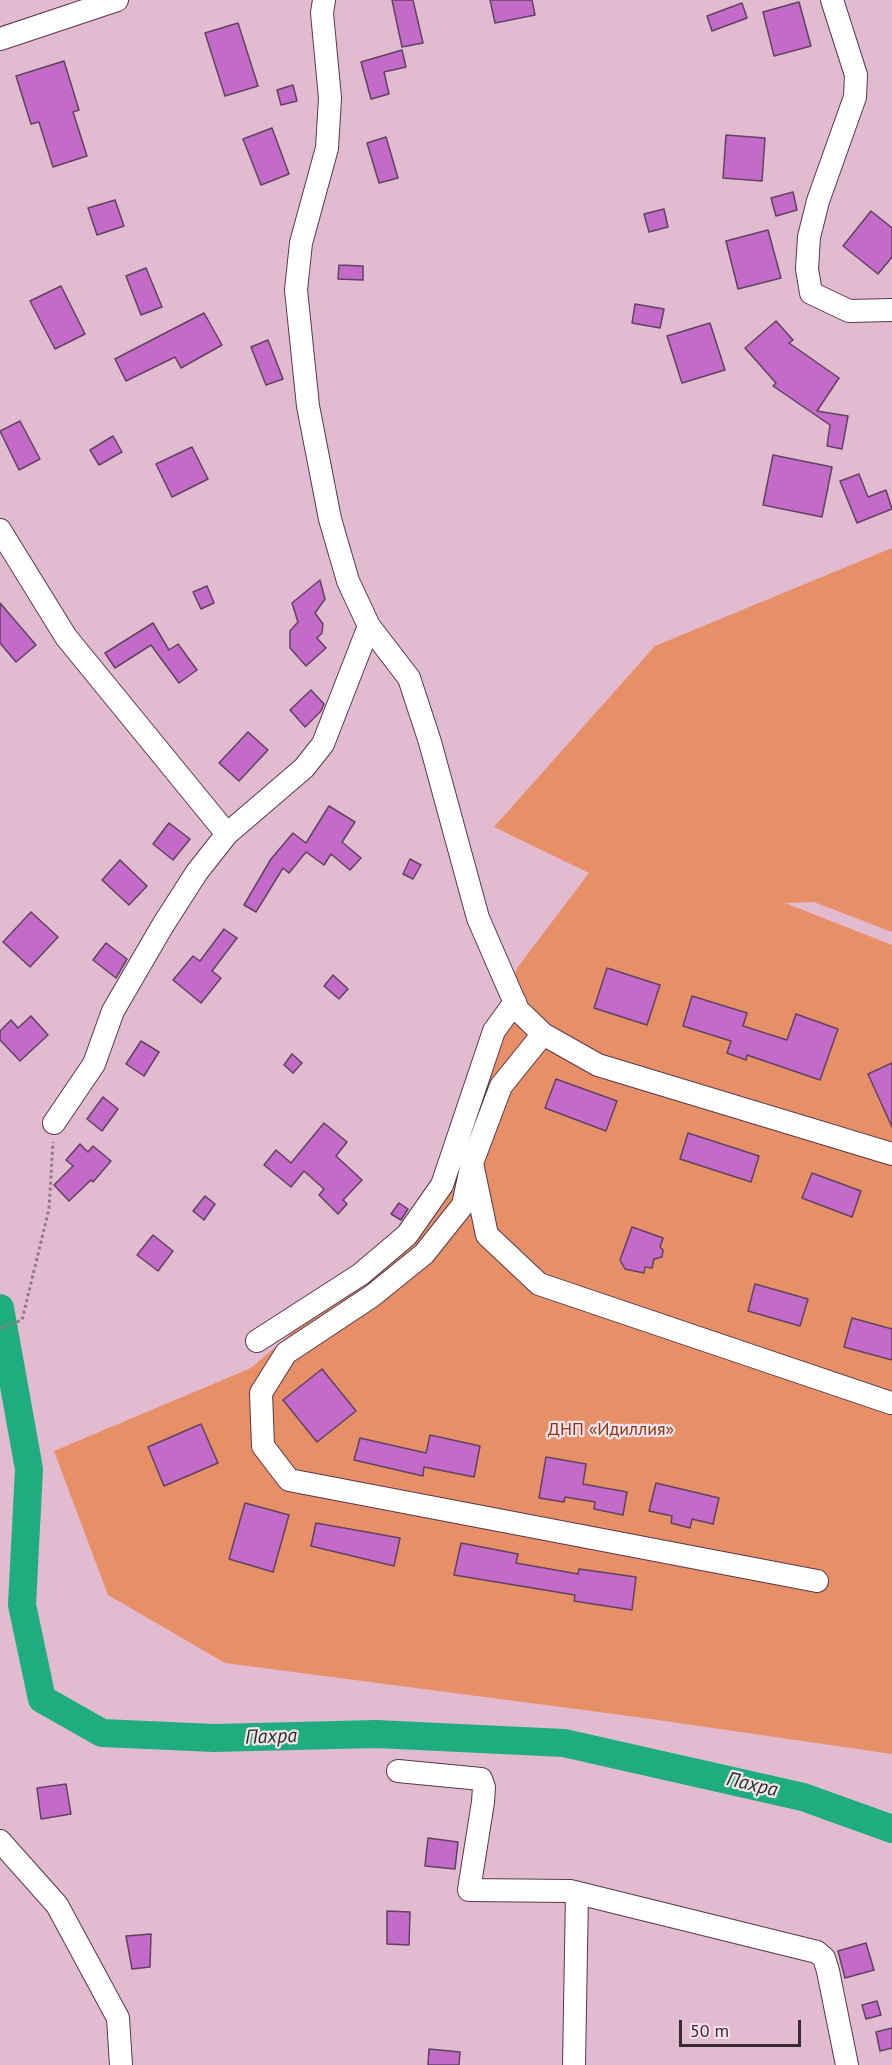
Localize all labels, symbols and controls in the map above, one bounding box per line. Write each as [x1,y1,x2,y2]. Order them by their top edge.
park label: ДНП «Идиллия» [548,1419,674,1441]
water label: Пахра [245,1724,297,1750]
water label: Пахра [724,1767,780,1803]
scale bar [682,2008,804,2046]
text: 50 m [690,2019,729,2042]

